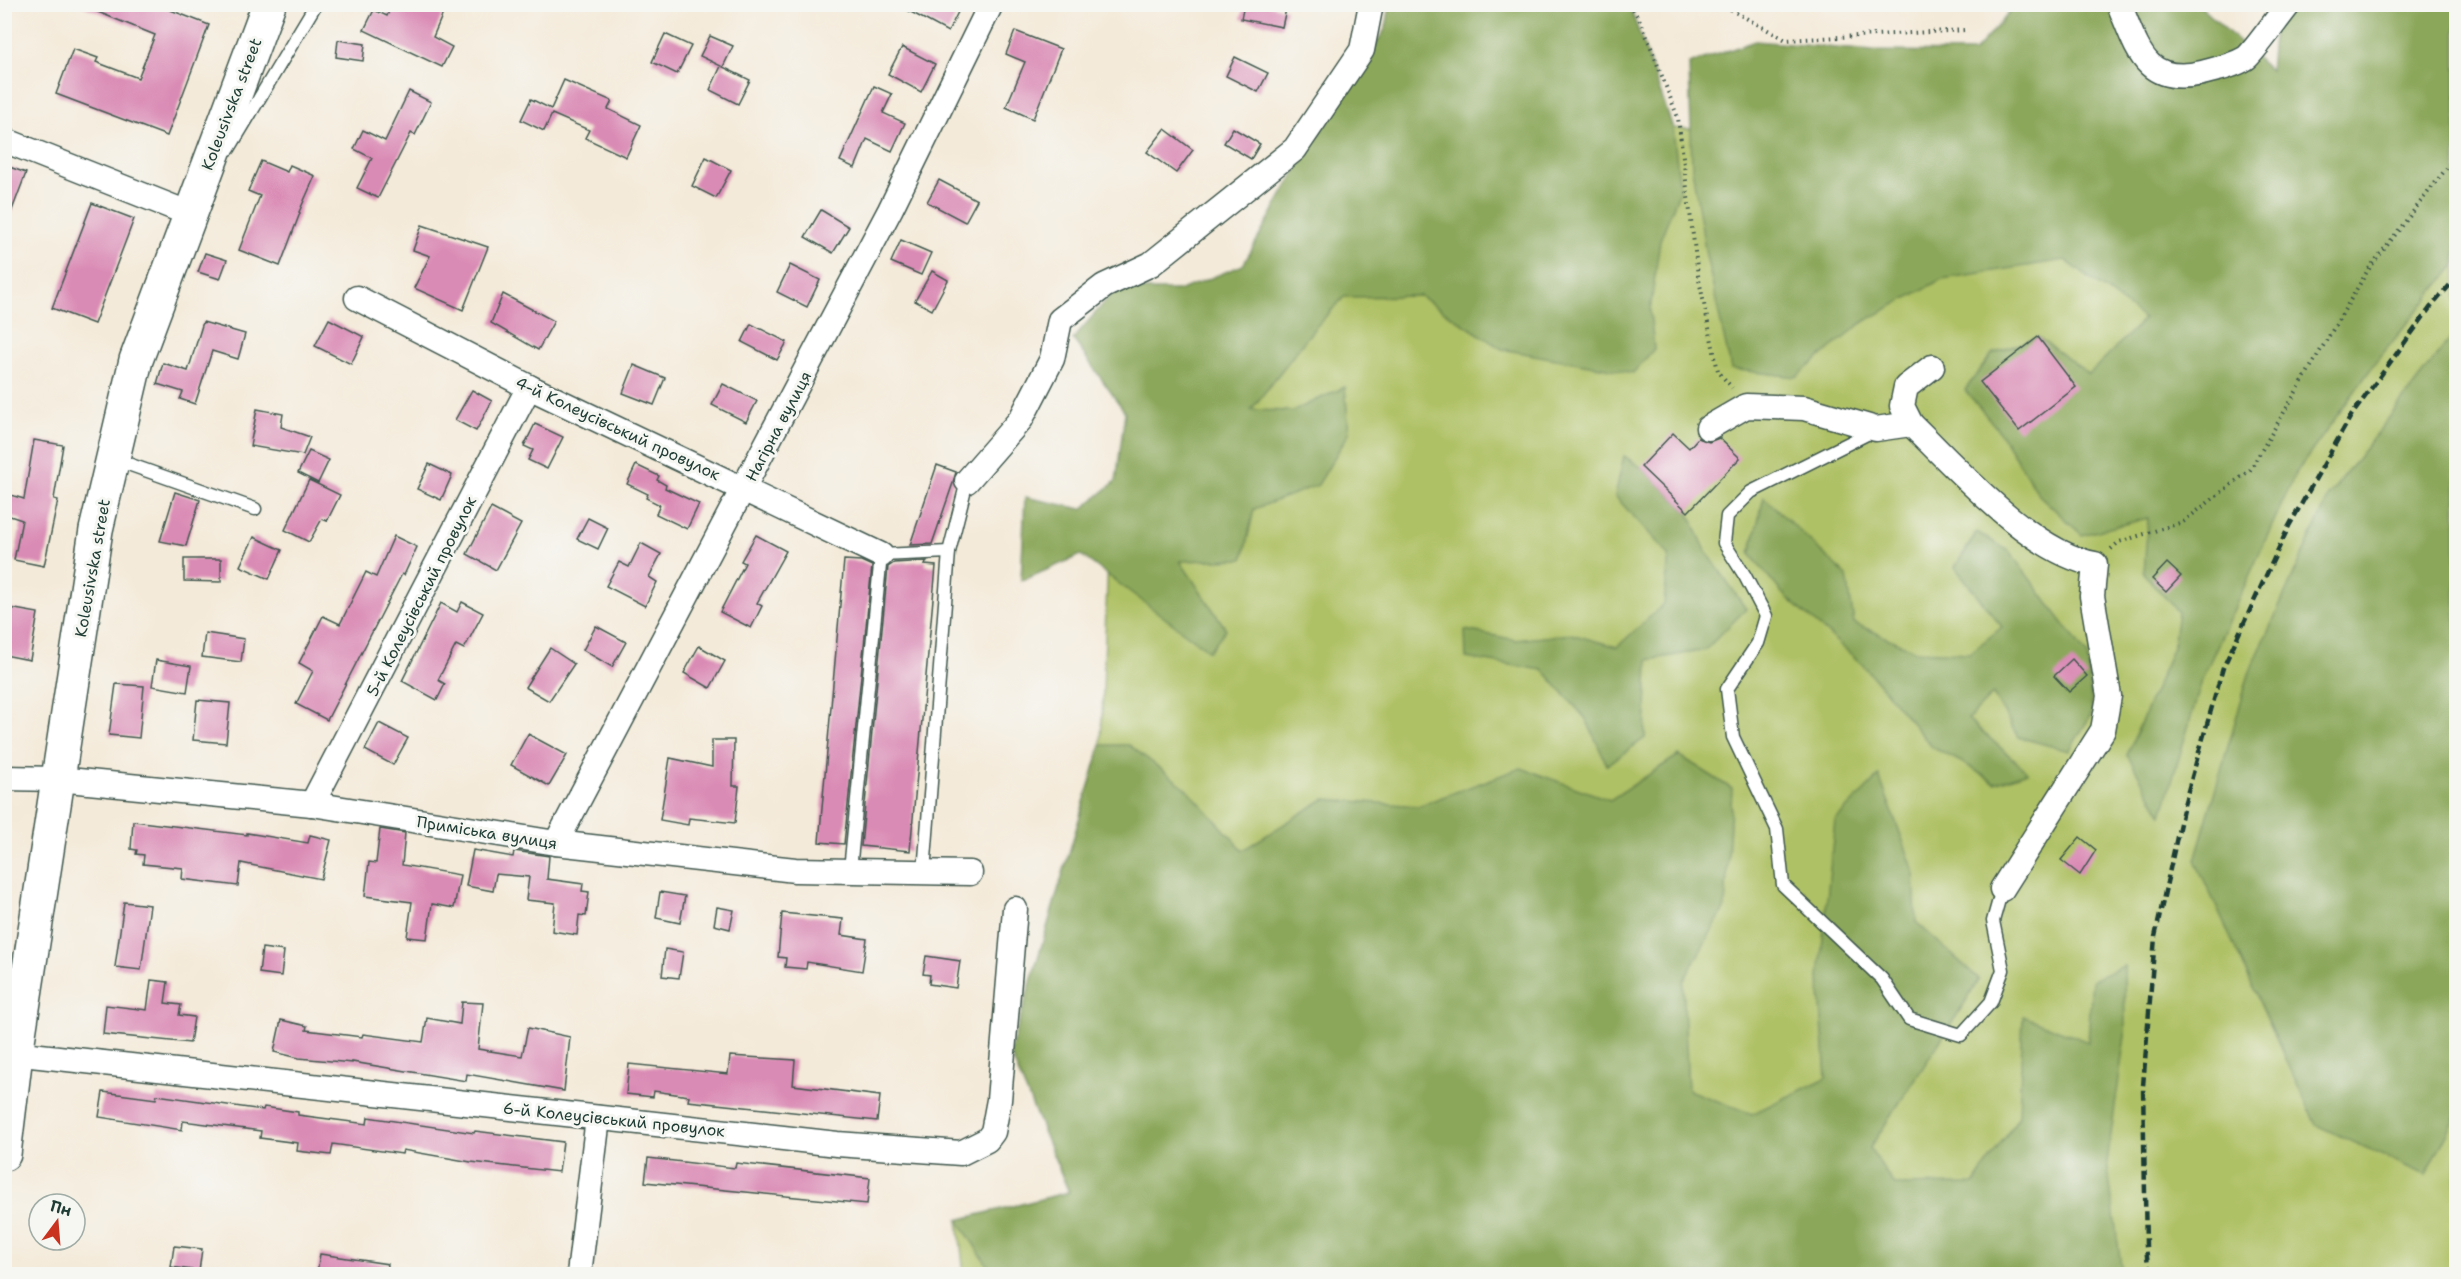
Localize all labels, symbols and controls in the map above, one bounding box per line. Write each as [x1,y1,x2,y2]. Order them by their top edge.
street label: Koleusivska street [197,35,266,173]
street label: Нагірна вулиця [741,367,816,485]
street label: 4-й Колеусівський провулок [512,372,724,485]
street label: 5-й Колеусівський провулок [362,492,481,700]
street label: Koleusivska street [70,497,115,639]
street label: Приміська вулиця [415,811,559,854]
street label: 6-й Колеусівський провулок [502,1097,726,1142]
north arrow [27,1192,87,1252]
text: Пн [48,1195,74,1221]

